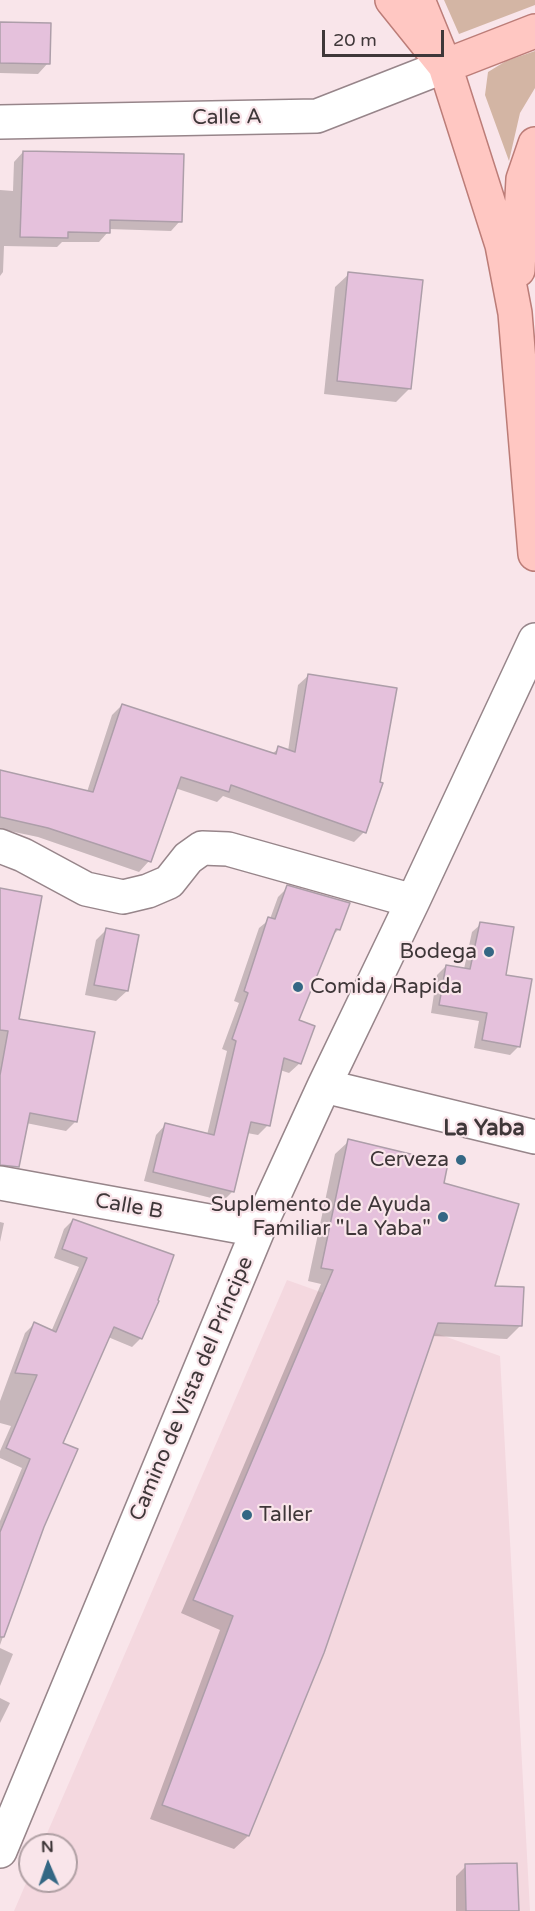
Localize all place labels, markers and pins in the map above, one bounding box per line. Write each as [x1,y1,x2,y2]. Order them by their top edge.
place label: Bodega [400,939,477,965]
marker: Bodega [482,945,496,959]
place label: Comida Rapida [310,974,462,1000]
marker: Comida Rapida [291,980,305,994]
place label: Cerveza [370,1147,449,1173]
marker: Cerveza [454,1153,468,1167]
place label: Suplemento de Ayuda Familiar "La Yaba" [211,1192,431,1242]
marker: Suplemento de Ayuda Familiar "La Yaba" [436,1210,450,1224]
place label: Taller [259,1502,312,1528]
marker: Taller [240,1508,254,1522]

